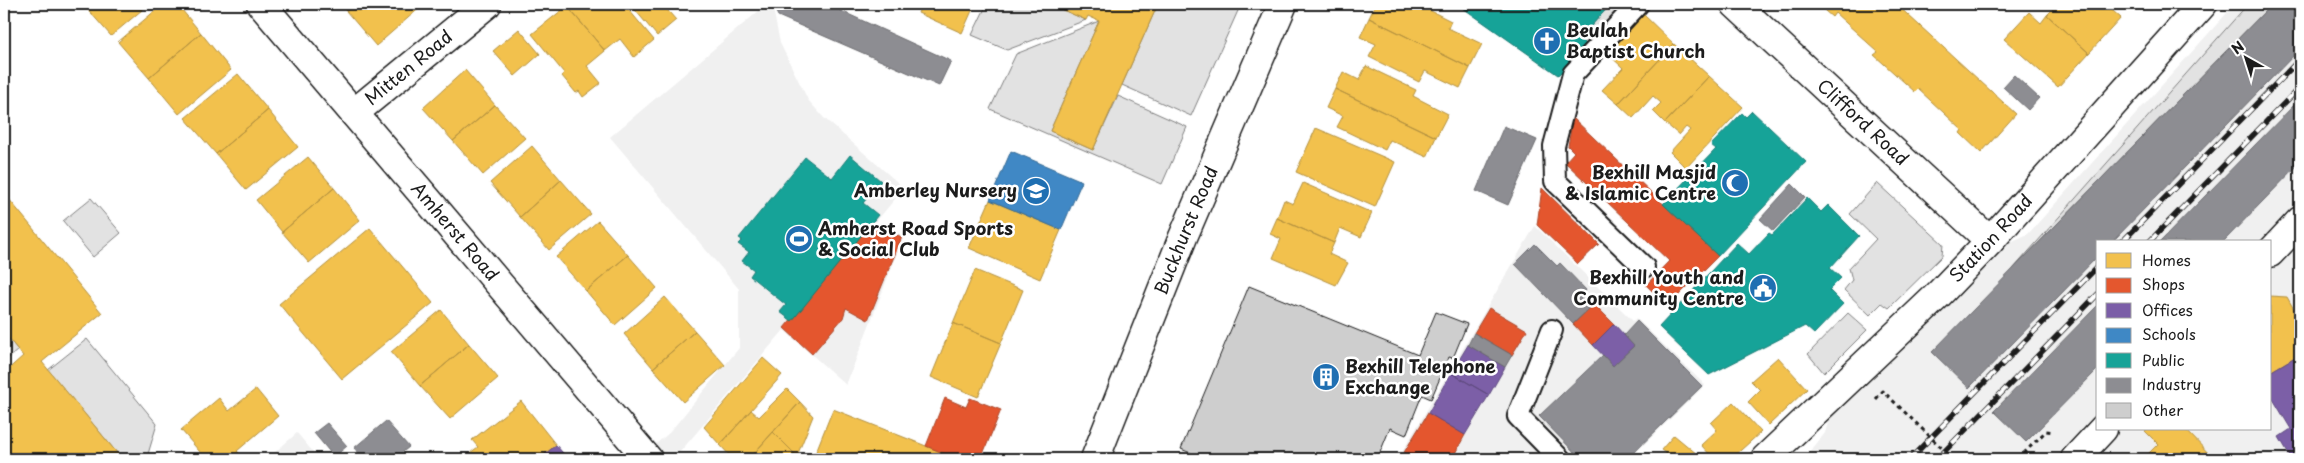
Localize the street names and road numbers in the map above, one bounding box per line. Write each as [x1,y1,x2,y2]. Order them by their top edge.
street label: Mitten Road [358,23,458,111]
street label: Clifford Road [1812,72,1915,171]
street label: Buckhurst Road [1146,162,1224,298]
street label: Amherst Road [406,175,506,286]
street label: Station Road [1942,187,2038,288]

